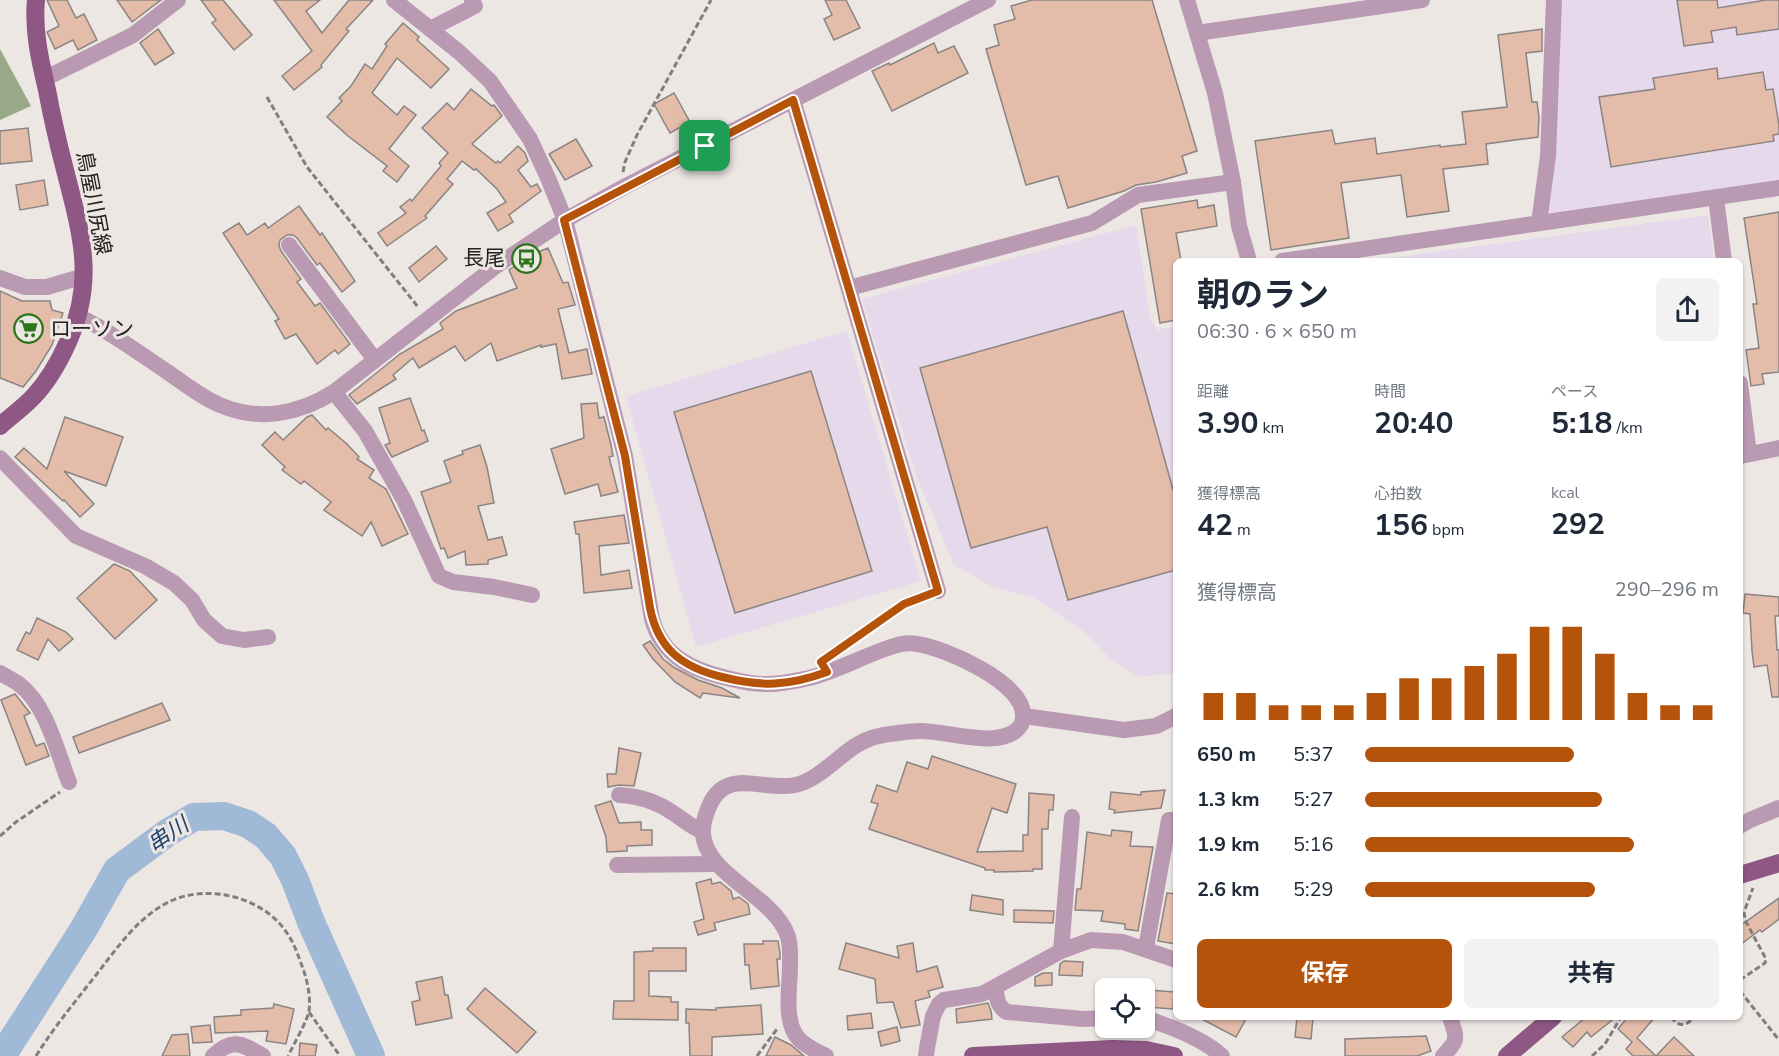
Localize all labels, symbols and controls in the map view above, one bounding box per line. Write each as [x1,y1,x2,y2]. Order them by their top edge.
pin [679,120,730,171]
icon: arrive [688,129,721,162]
street label: 鳥屋川尻線 [70,149,118,257]
bus stop icon: 長尾 [510,242,542,274]
place label: 長尾 [463,244,505,272]
text: 朝のラン [1197,273,1329,318]
button: share [1656,278,1719,341]
supermarket icon: ローソン [13,313,45,345]
place label: ローソン [50,315,134,343]
text: 06:30 · 6 × 650 m [1197,318,1357,345]
text: 距離 [1197,381,1229,403]
text: 時間 [1374,381,1406,403]
text: ペース [1551,381,1598,403]
text: 3.90 [1197,403,1258,444]
text: 20:40 [1374,403,1453,444]
text: 5:18 [1551,403,1612,444]
text: km [1258,417,1284,439]
text: /km [1612,417,1643,439]
text: kcal [1551,482,1579,504]
text: 獲得標高 [1197,483,1261,505]
text: 心拍数 [1374,483,1422,505]
text: 292 [1551,504,1605,545]
text: 42 [1197,505,1233,546]
text: 156 [1374,505,1428,546]
text: m [1233,519,1251,541]
text: bpm [1428,519,1464,541]
text: 290–296 m [1615,576,1719,603]
text: 獲得標高 [1197,579,1277,606]
text: 650 m [1197,741,1256,768]
text: 5:37 [1293,741,1334,768]
text: 1.3 km [1197,786,1260,813]
text: 5:27 [1293,786,1334,813]
water label: 串川 [141,809,196,860]
text: 1.9 km [1197,831,1260,858]
text: 5:16 [1293,831,1334,858]
text: 2.6 km [1197,876,1260,903]
text: 5:29 [1293,876,1334,903]
button: 保存 [1197,939,1452,1008]
button: 共有 [1464,939,1719,1008]
map controls [1095,978,1155,1038]
button: locate [1095,978,1155,1038]

